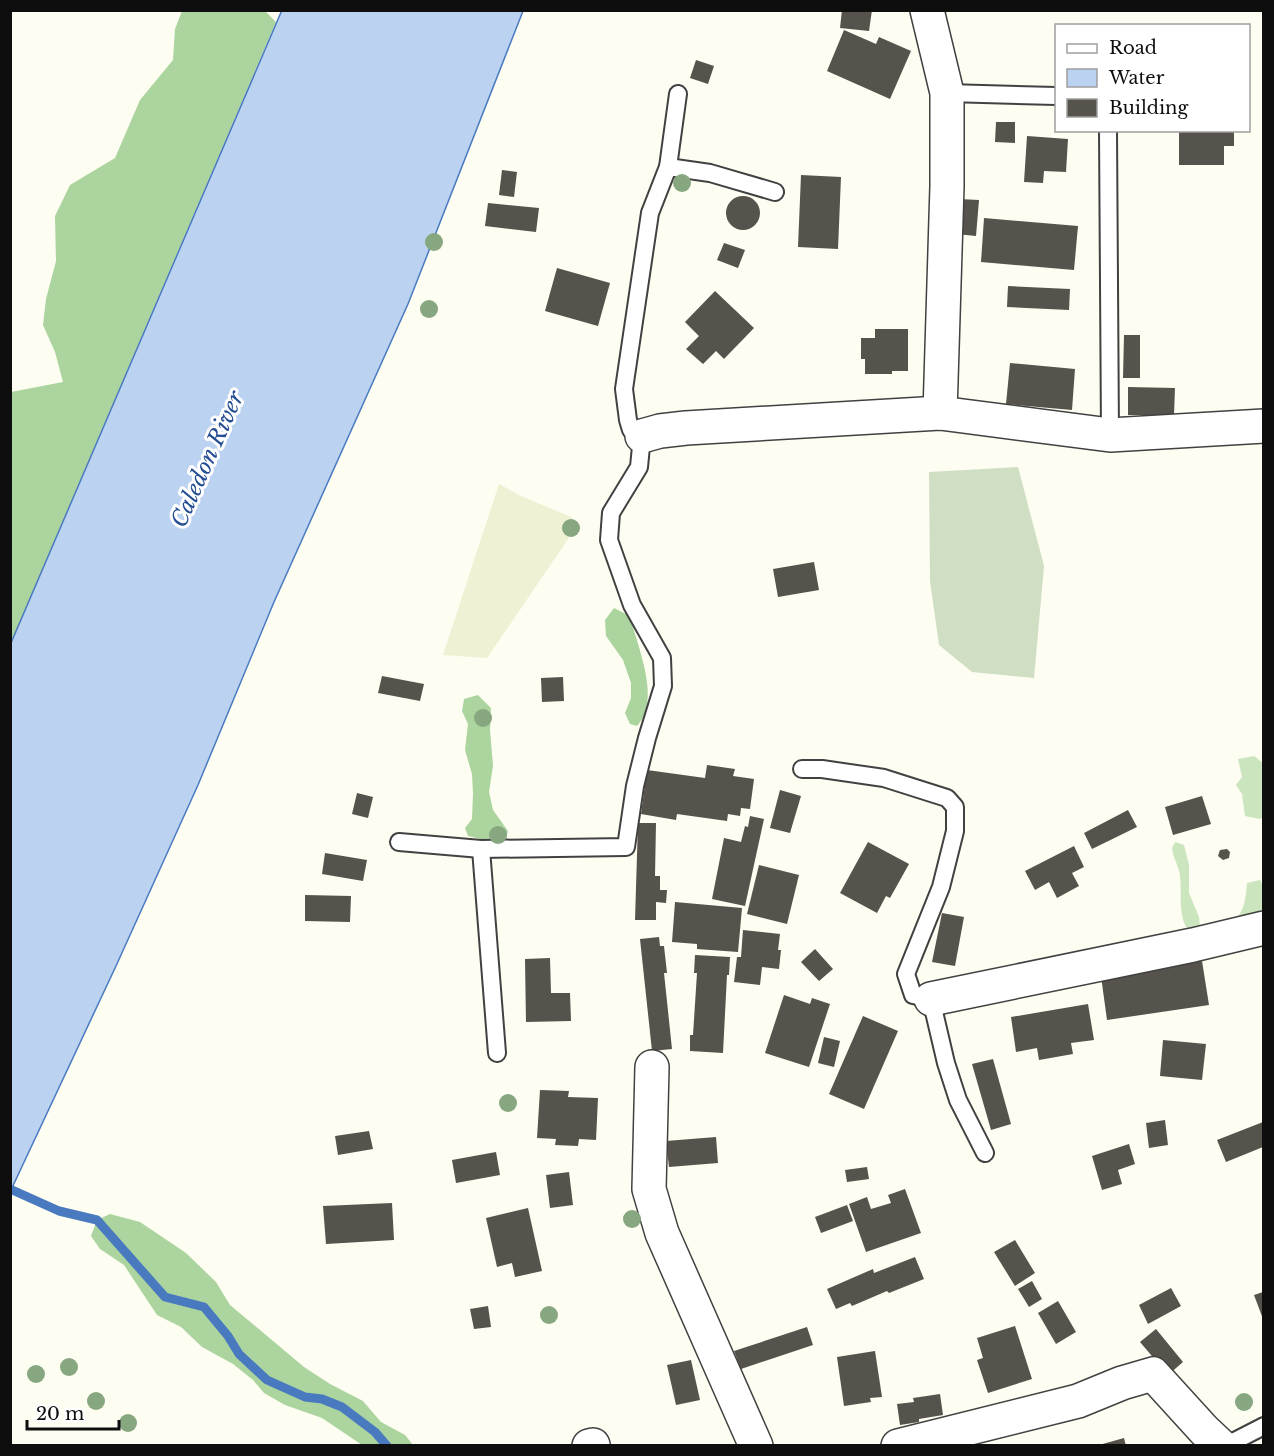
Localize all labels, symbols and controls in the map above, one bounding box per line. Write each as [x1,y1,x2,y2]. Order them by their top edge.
legend [1055,24,1250,132]
text: Road [1109,37,1157,59]
text: Water [1108,67,1165,89]
text: Building [1109,97,1188,119]
water label: Caledon River [165,386,250,531]
scale bar [27,1393,118,1431]
text: 20 m [36,1403,84,1425]

